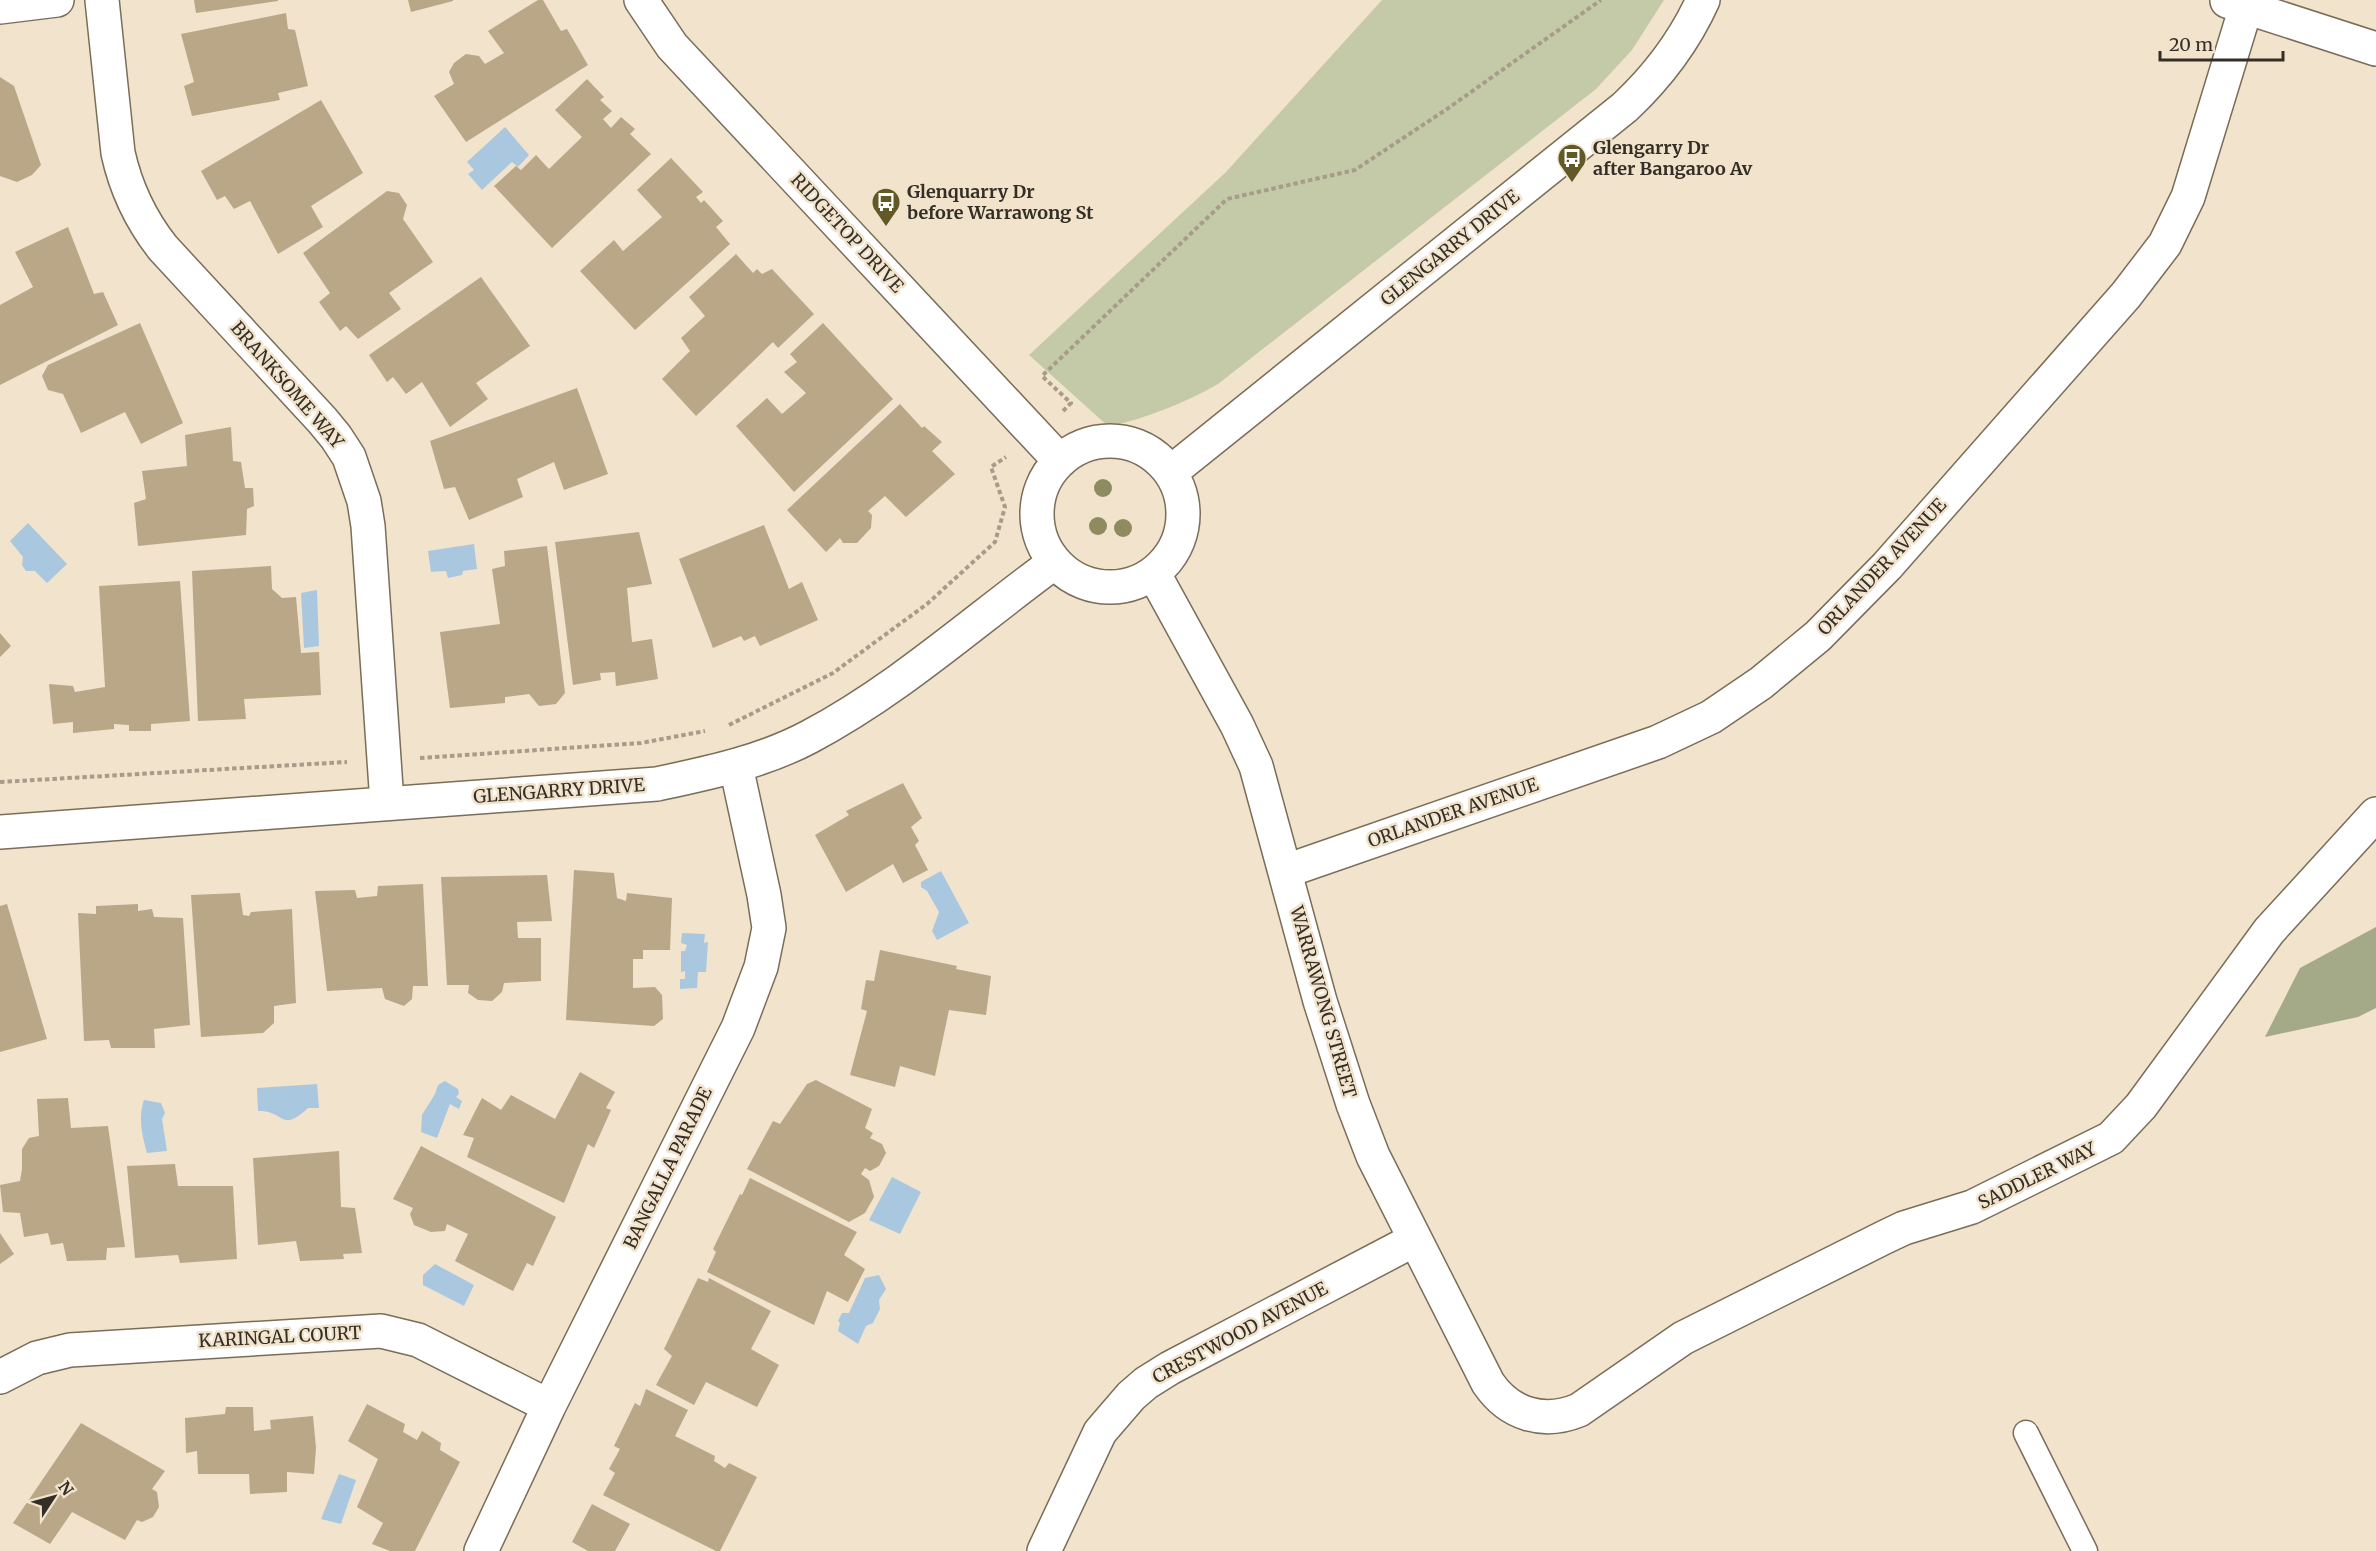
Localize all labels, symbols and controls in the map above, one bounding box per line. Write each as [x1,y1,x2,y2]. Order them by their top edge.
scale bar [2160,24,2283,62]
text: 20 m [2169,33,2213,56]
place label: Glengarry Dr after Bangaroo Av [1593,136,1753,180]
bus stop icon: Glengarry Dr after Bangaroo Av [1556,142,1588,184]
street label: RIDGETOP DRIVE [786,168,909,298]
place label: Glenquarry Dr before Warrawong St [907,180,1094,224]
street label: GLENGARRY DRIVE [1376,184,1524,311]
bus stop icon: Glenquarry Dr before Warrawong St [870,186,902,228]
street label: BRANKSOME WAY [226,316,349,453]
street label: ORLANDER AVENUE [1812,493,1951,640]
street label: ORLANDER AVENUE [1365,772,1542,852]
street label: GLENGARRY DRIVE [472,773,646,808]
street label: WARRAWONG STREET [1285,902,1362,1101]
street label: BANGALLA PARADE [618,1083,717,1252]
street label: SADDLER WAY [1974,1137,2100,1214]
street label: CRESTWOOD AVENUE [1148,1276,1332,1389]
street label: KARINGAL COURT [198,1321,363,1352]
north arrow [24,1467,84,1527]
text: N [54,1477,78,1499]

